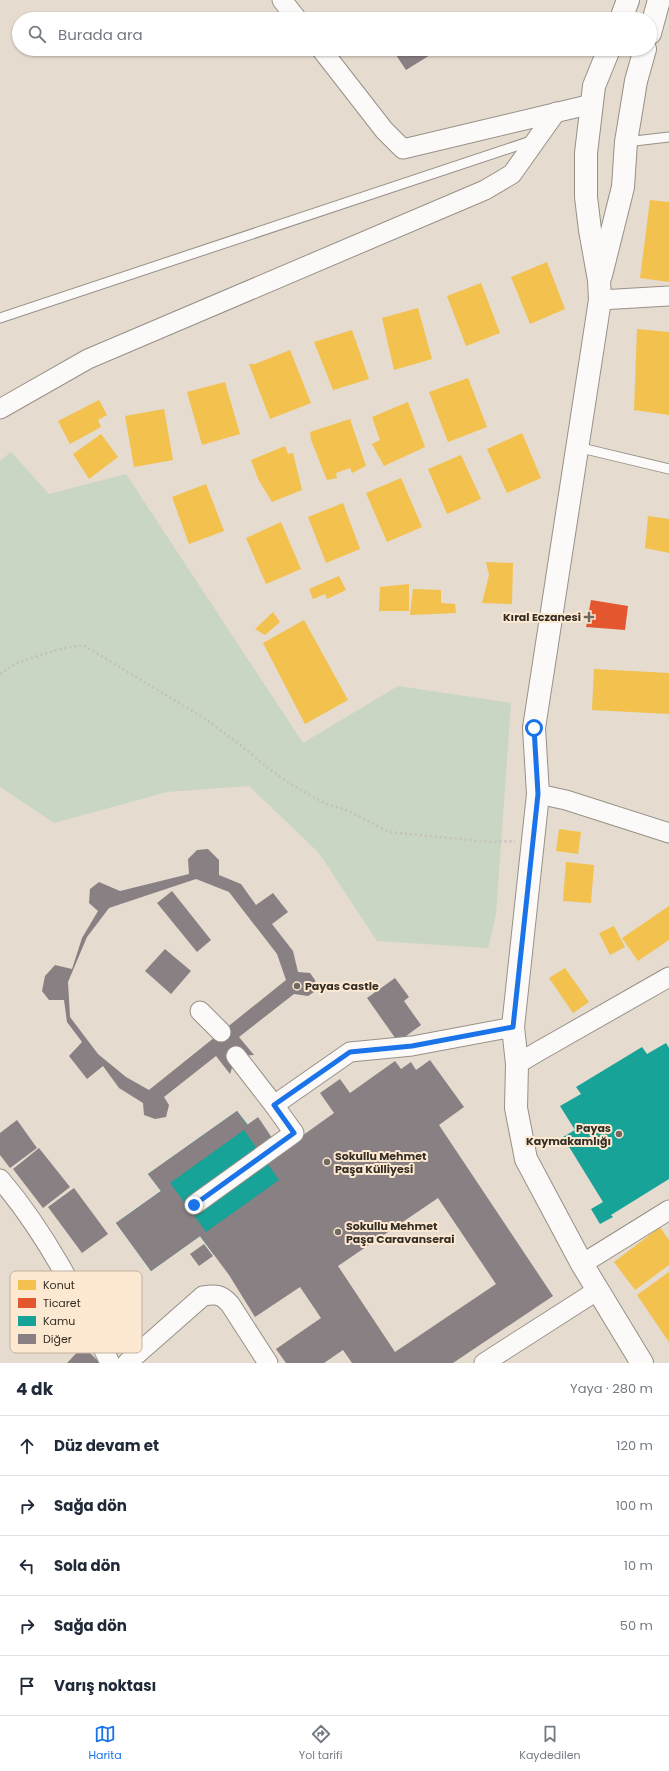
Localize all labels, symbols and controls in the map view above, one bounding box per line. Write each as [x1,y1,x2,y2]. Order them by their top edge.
search box [12,12,657,56]
icon: search [26,23,48,45]
text: Burada ara [58,24,143,45]
place label: Kıral Eczanesi [503,609,581,625]
marker: Kıral Eczanesi [584,612,594,622]
route start [525,719,543,737]
place label: Payas Castle [305,978,379,994]
marker: Payas Castle [292,981,302,991]
place label: Payas Kaymakamlığı [526,1120,611,1149]
marker: Payas Kaymakamlığı [614,1129,624,1139]
place label: Sokullu Mehmet Paşa Külliyesi [335,1148,427,1177]
marker: Sokullu Mehmet Paşa Külliyesi [322,1157,332,1167]
route end [185,1196,203,1214]
place label: Sokullu Mehmet Paşa Caravanserai [346,1218,454,1247]
marker: Sokullu Mehmet Paşa Caravanserai [333,1227,343,1237]
legend [10,1271,142,1353]
text: Konut [43,1277,75,1293]
text: Ticaret [43,1295,81,1311]
text: Kamu [43,1313,75,1329]
text: Diğer [43,1331,72,1347]
text: 4 dk [16,1377,53,1401]
text: Yaya · 280 m [570,1379,653,1398]
icon: ahead [16,1435,38,1457]
text: Düz devam et [54,1435,159,1456]
text: 120 m [616,1436,653,1455]
icon: right [16,1495,38,1517]
text: Sağa dön [54,1495,127,1516]
text: 100 m [616,1496,653,1515]
icon: left [16,1555,38,1577]
text: Sola dön [54,1555,120,1576]
text: 10 m [624,1556,653,1575]
icon: right [16,1615,38,1637]
text: Sağa dön [54,1615,127,1636]
text: 50 m [620,1616,653,1635]
icon: arrive [16,1675,38,1697]
text: Varış noktası [54,1675,156,1696]
tab: Harita [88,1723,122,1764]
tab: Yol tarifi [299,1723,342,1764]
tab: Kaydedilen [519,1723,581,1764]

